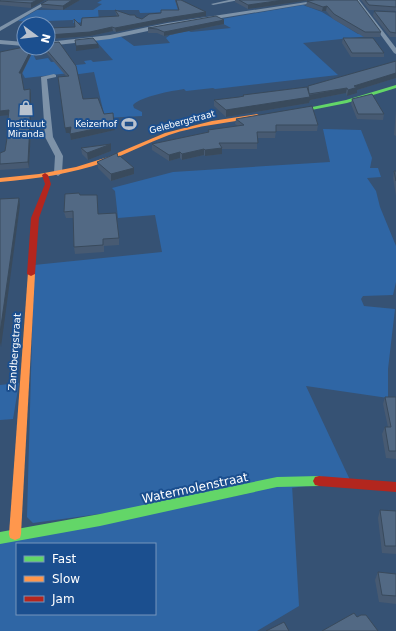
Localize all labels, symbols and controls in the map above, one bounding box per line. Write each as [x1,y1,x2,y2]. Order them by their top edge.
north arrow [16,16,56,56]
text: N [38,32,53,45]
shop icon: Instituut Miranda [17,99,35,117]
street label: Gelebergstraat [148,108,216,136]
sports icon: Keizerhof [120,115,138,133]
place label: Instituut Miranda [7,119,45,139]
place label: Keizerhof [75,119,118,129]
street label: Zandbergstraat [6,313,23,391]
street label: Watermolenstraat [141,470,250,506]
legend [16,543,156,615]
text: Fast [52,552,76,566]
text: Slow [52,572,80,586]
text: Jam [51,592,75,606]

